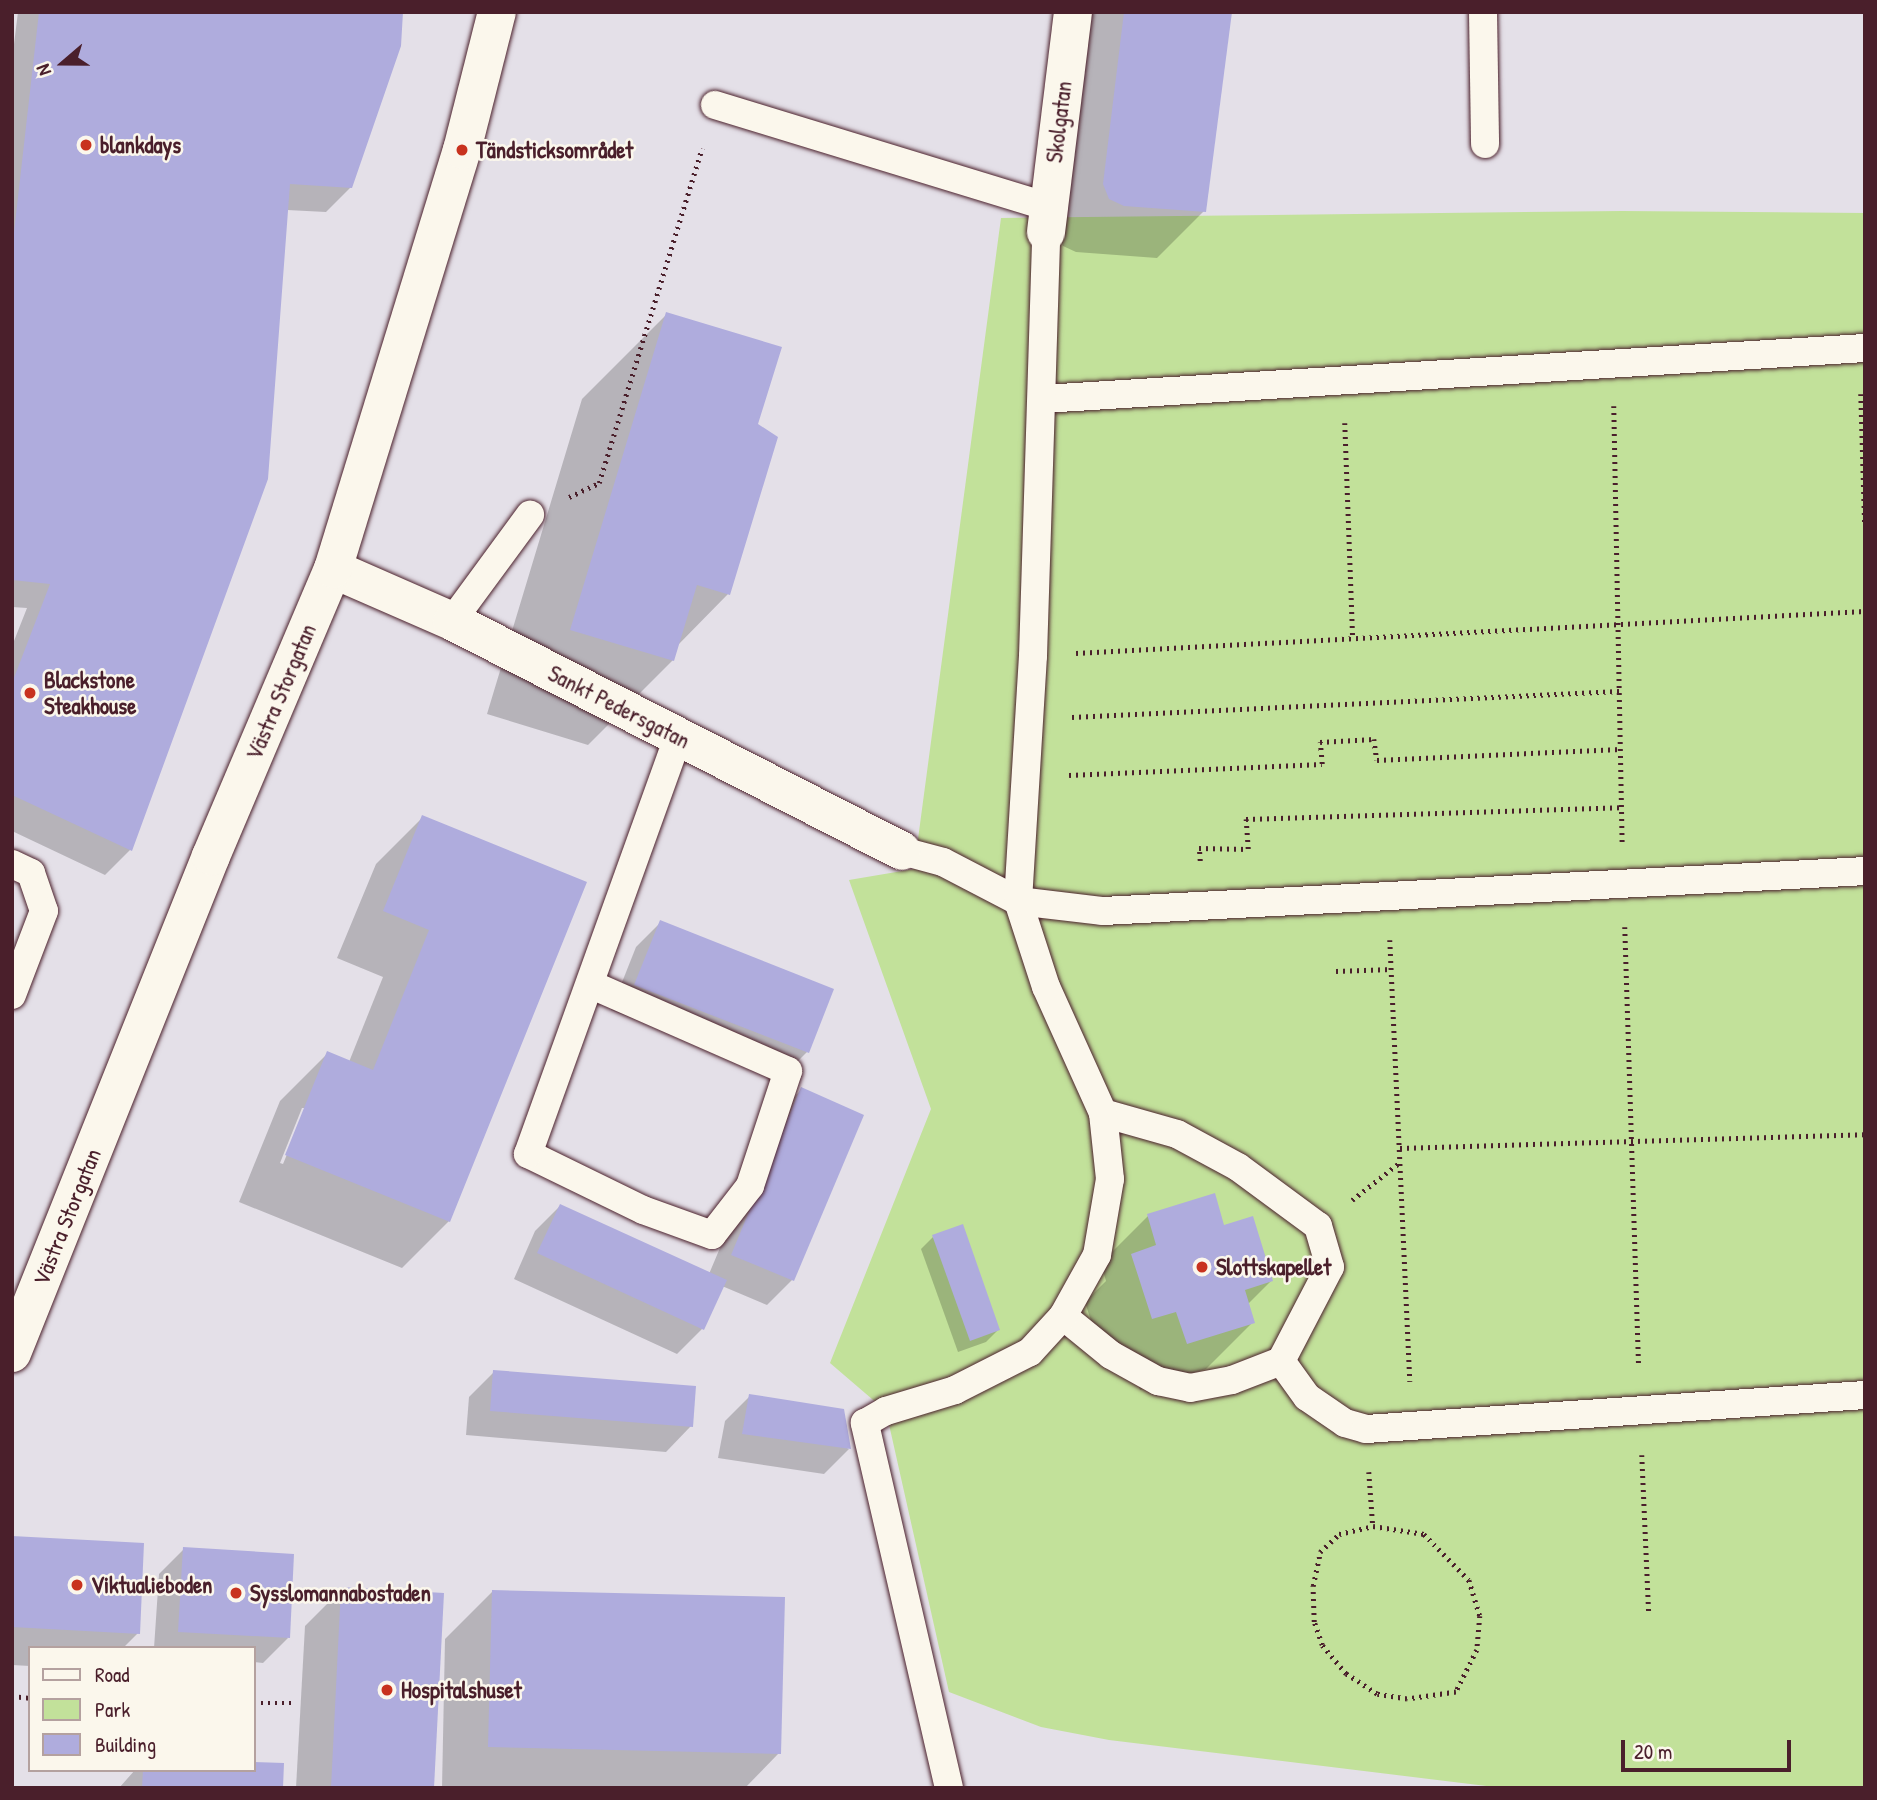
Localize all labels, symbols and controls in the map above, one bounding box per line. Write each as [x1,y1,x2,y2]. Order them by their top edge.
north arrow [28,28,98,98]
text: N [29,61,57,79]
street label: Skolgatan [1040,80,1078,164]
place label: blankdays [100,131,181,159]
place label: Tändsticksområdet [476,136,633,164]
marker: blankdays [78,137,94,153]
marker: Tändsticksområdet [454,142,470,158]
street label: Västra Storgatan [240,620,322,764]
street label: Sankt Pedersgatan [544,659,694,755]
place label: Blackstone Steakhouse [44,666,136,720]
marker: Blackstone Steakhouse [22,685,38,701]
street label: Västra Storgatan [27,1145,107,1289]
place label: Slottskapellet [1216,1253,1331,1281]
marker: Slottskapellet [1194,1259,1210,1275]
place label: Viktualieboden [91,1571,212,1599]
marker: Viktualieboden [69,1577,85,1593]
place label: Sysslomannabostaden [250,1579,431,1607]
marker: Sysslomannabostaden [228,1585,244,1601]
legend [28,1646,256,1772]
text: Road [95,1660,129,1689]
place label: Hospitalshuset [401,1676,522,1704]
marker: Hospitalshuset [379,1682,395,1698]
text: Park [95,1695,130,1724]
scale bar [1625,1727,1795,1771]
text: Building [95,1730,156,1759]
text: 20 m [1634,1737,1672,1766]

